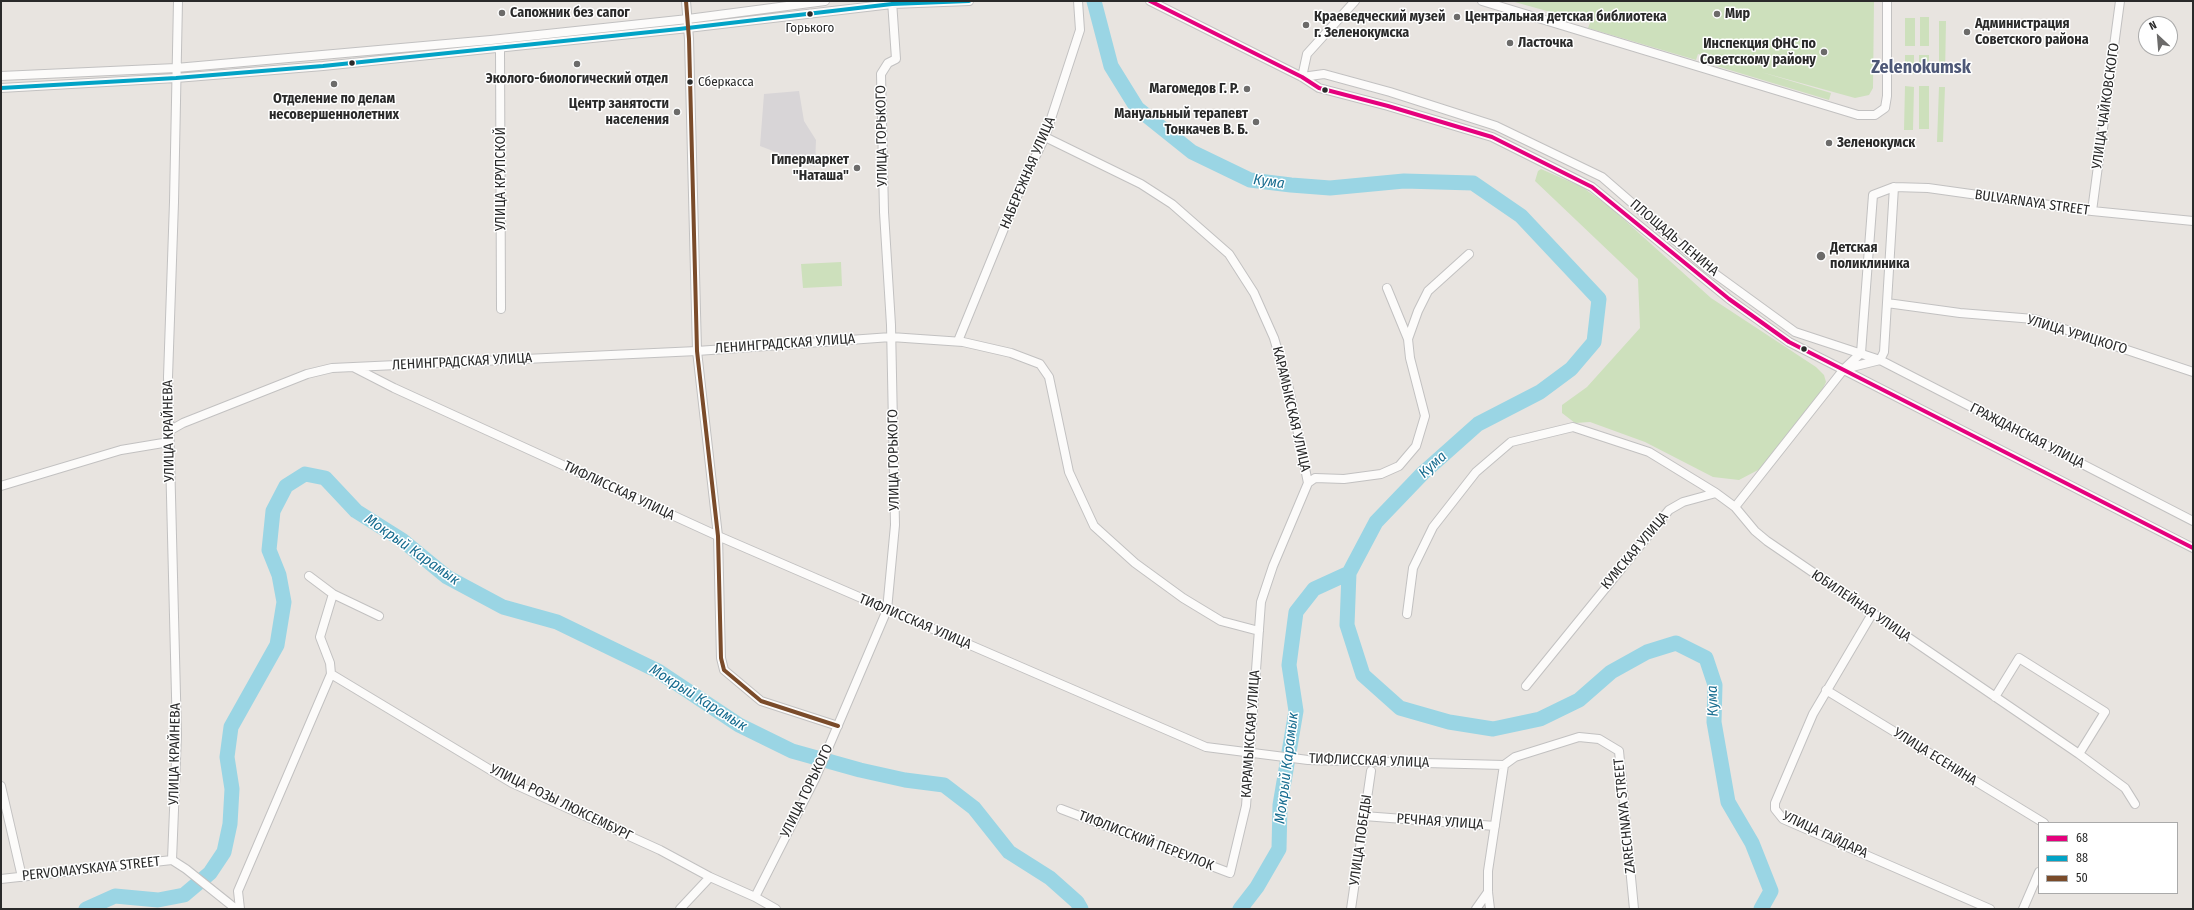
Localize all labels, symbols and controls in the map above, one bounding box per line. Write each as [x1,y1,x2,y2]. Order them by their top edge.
place label: Сапожник без сапог [510,5,630,21]
place label: Мир [1725,6,1750,22]
marker: Сапожник без сапог [497,8,507,18]
marker: Горького [805,9,815,19]
place label: Краеведческий музей г. Зеленокумска [1314,9,1445,42]
place label: Центральная детская библиотека [1465,9,1667,25]
marker: Мир [1712,9,1722,19]
marker: Центральная детская библиотека [1452,12,1462,22]
place label: Администрация Советского района [1975,16,2089,48]
north arrow [2138,16,2178,56]
text: N [2147,18,2159,33]
place label: Горького [786,20,834,36]
marker: Краеведческий музей г. Зеленокумска [1301,20,1311,30]
marker: Администрация Советского района [1962,27,1972,37]
place label: Ласточка [1518,35,1573,51]
place label: Инспекция ФНС по Советскому району [1700,36,1816,68]
marker: Ласточка [1505,38,1515,48]
street label: УЛИЦА ЧАЙКОВСКОГО [2089,42,2123,170]
marker: Инспекция ФНС по Советскому району [1819,47,1829,57]
district label: Zelenokumsk [1871,57,1971,79]
unlabelled marker [347,58,357,68]
marker: Эколого-биологический отдел [572,59,582,69]
place label: Эколого-биологический отдел [486,71,668,87]
place label: Сберкасса [698,74,754,90]
marker: Сберкасса [685,77,695,87]
marker: Отделение по делам несовершеннолетних [329,79,339,89]
place label: Магомедов Г. Р. [1149,81,1239,97]
marker: Магомедов Г. Р. [1242,84,1252,94]
street label: УЛИЦА ГОРЬКОГО [873,85,891,187]
unlabelled marker [1320,85,1330,95]
place label: Отделение по делам несовершеннолетних [269,91,399,124]
place label: Центр занятости населения [569,96,669,128]
place label: Мануальный терапевт Тонкачев В. Б. [1114,106,1248,138]
marker: Центр занятости населения [672,107,682,117]
street label: НАБЕРЕЖНАЯ УЛИЦА [997,115,1059,231]
marker: Мануальный терапевт Тонкачев В. Б. [1251,117,1261,127]
street label: УЛИЦА КРУПСКОЙ [493,127,509,231]
place label: Зеленокумск [1837,135,1915,151]
marker: Зеленокумск [1824,138,1834,148]
place label: Гипермаркет "Наташа" [771,152,849,184]
marker: Гипермаркет "Наташа" [852,163,862,173]
water label: Кума [1252,171,1286,193]
street label: BULVARNAYA STREET [1974,187,2090,219]
street label: ПЛОЩАДЬ ЛЕНИНА [1626,196,1722,280]
place label: Детская поликлиника [1830,240,1910,272]
marker: Детская поликлиника [1815,250,1827,262]
street label: УЛИЦА УРИЦКОГО [2025,312,2129,358]
street label: ЛЕНИНГРАДСКАЯ УЛИЦА [714,331,856,357]
unlabelled marker [1799,344,1809,354]
street label: КАРАМЫКСКАЯ УЛИЦА [1268,345,1314,473]
street label: ЛЕНИНГРАДСКАЯ УЛИЦА [392,350,532,374]
street label: УЛИЦА КРАЙНЕВА [160,380,178,482]
street label: ГРАЖДАНСКАЯ УЛИЦА [1967,400,2087,472]
street label: УЛИЦА ГОРЬКОГО [885,409,903,511]
water label: Кума [1415,448,1451,482]
street label: ТИФЛИССКАЯ УЛИЦА [561,458,677,524]
street label: КУМСКАЯ УЛИЦА [1598,509,1672,593]
water label: Мокрый Карамык [361,510,463,590]
street label: ЮБИЛЕЙНАЯ УЛИЦА [1808,566,1914,646]
street label: ТИФЛИССКАЯ УЛИЦА [856,591,974,653]
water label: Мокрый Карамык [646,661,750,735]
street label: КАРАМЫКСКАЯ УЛИЦА [1238,669,1264,799]
water label: Кума [1703,685,1723,717]
street label: УЛИЦА КРАЙНЕВА [166,703,184,805]
water label: Мокрый Карамык [1271,711,1303,825]
street label: УЛИЦА ЕСЕНИНА [1890,725,1980,789]
street label: УЛИЦА ГОРЬКОГО [777,742,837,840]
street label: ТИФЛИССКАЯ УЛИЦА [1308,751,1430,771]
street label: ZARECHNAYA STREET [1611,757,1639,875]
street label: УЛИЦА РОЗЫ ЛЮКСЕМБУРГ [487,761,635,845]
street label: УЛИЦА ПОБЕДЫ [1346,793,1376,887]
street label: ТИФЛИССКИЙ ПЕРЕУЛОК [1076,807,1216,875]
street label: УЛИЦА ГАЙДАРА [1780,808,1870,862]
street label: РЕЧНАЯ УЛИЦА [1396,811,1484,833]
legend [2038,822,2178,894]
text: 68 [2076,831,2088,845]
text: 88 [2076,851,2088,865]
street label: PERVOMAYSKAYA STREET [21,853,161,885]
text: 50 [2076,871,2088,885]

